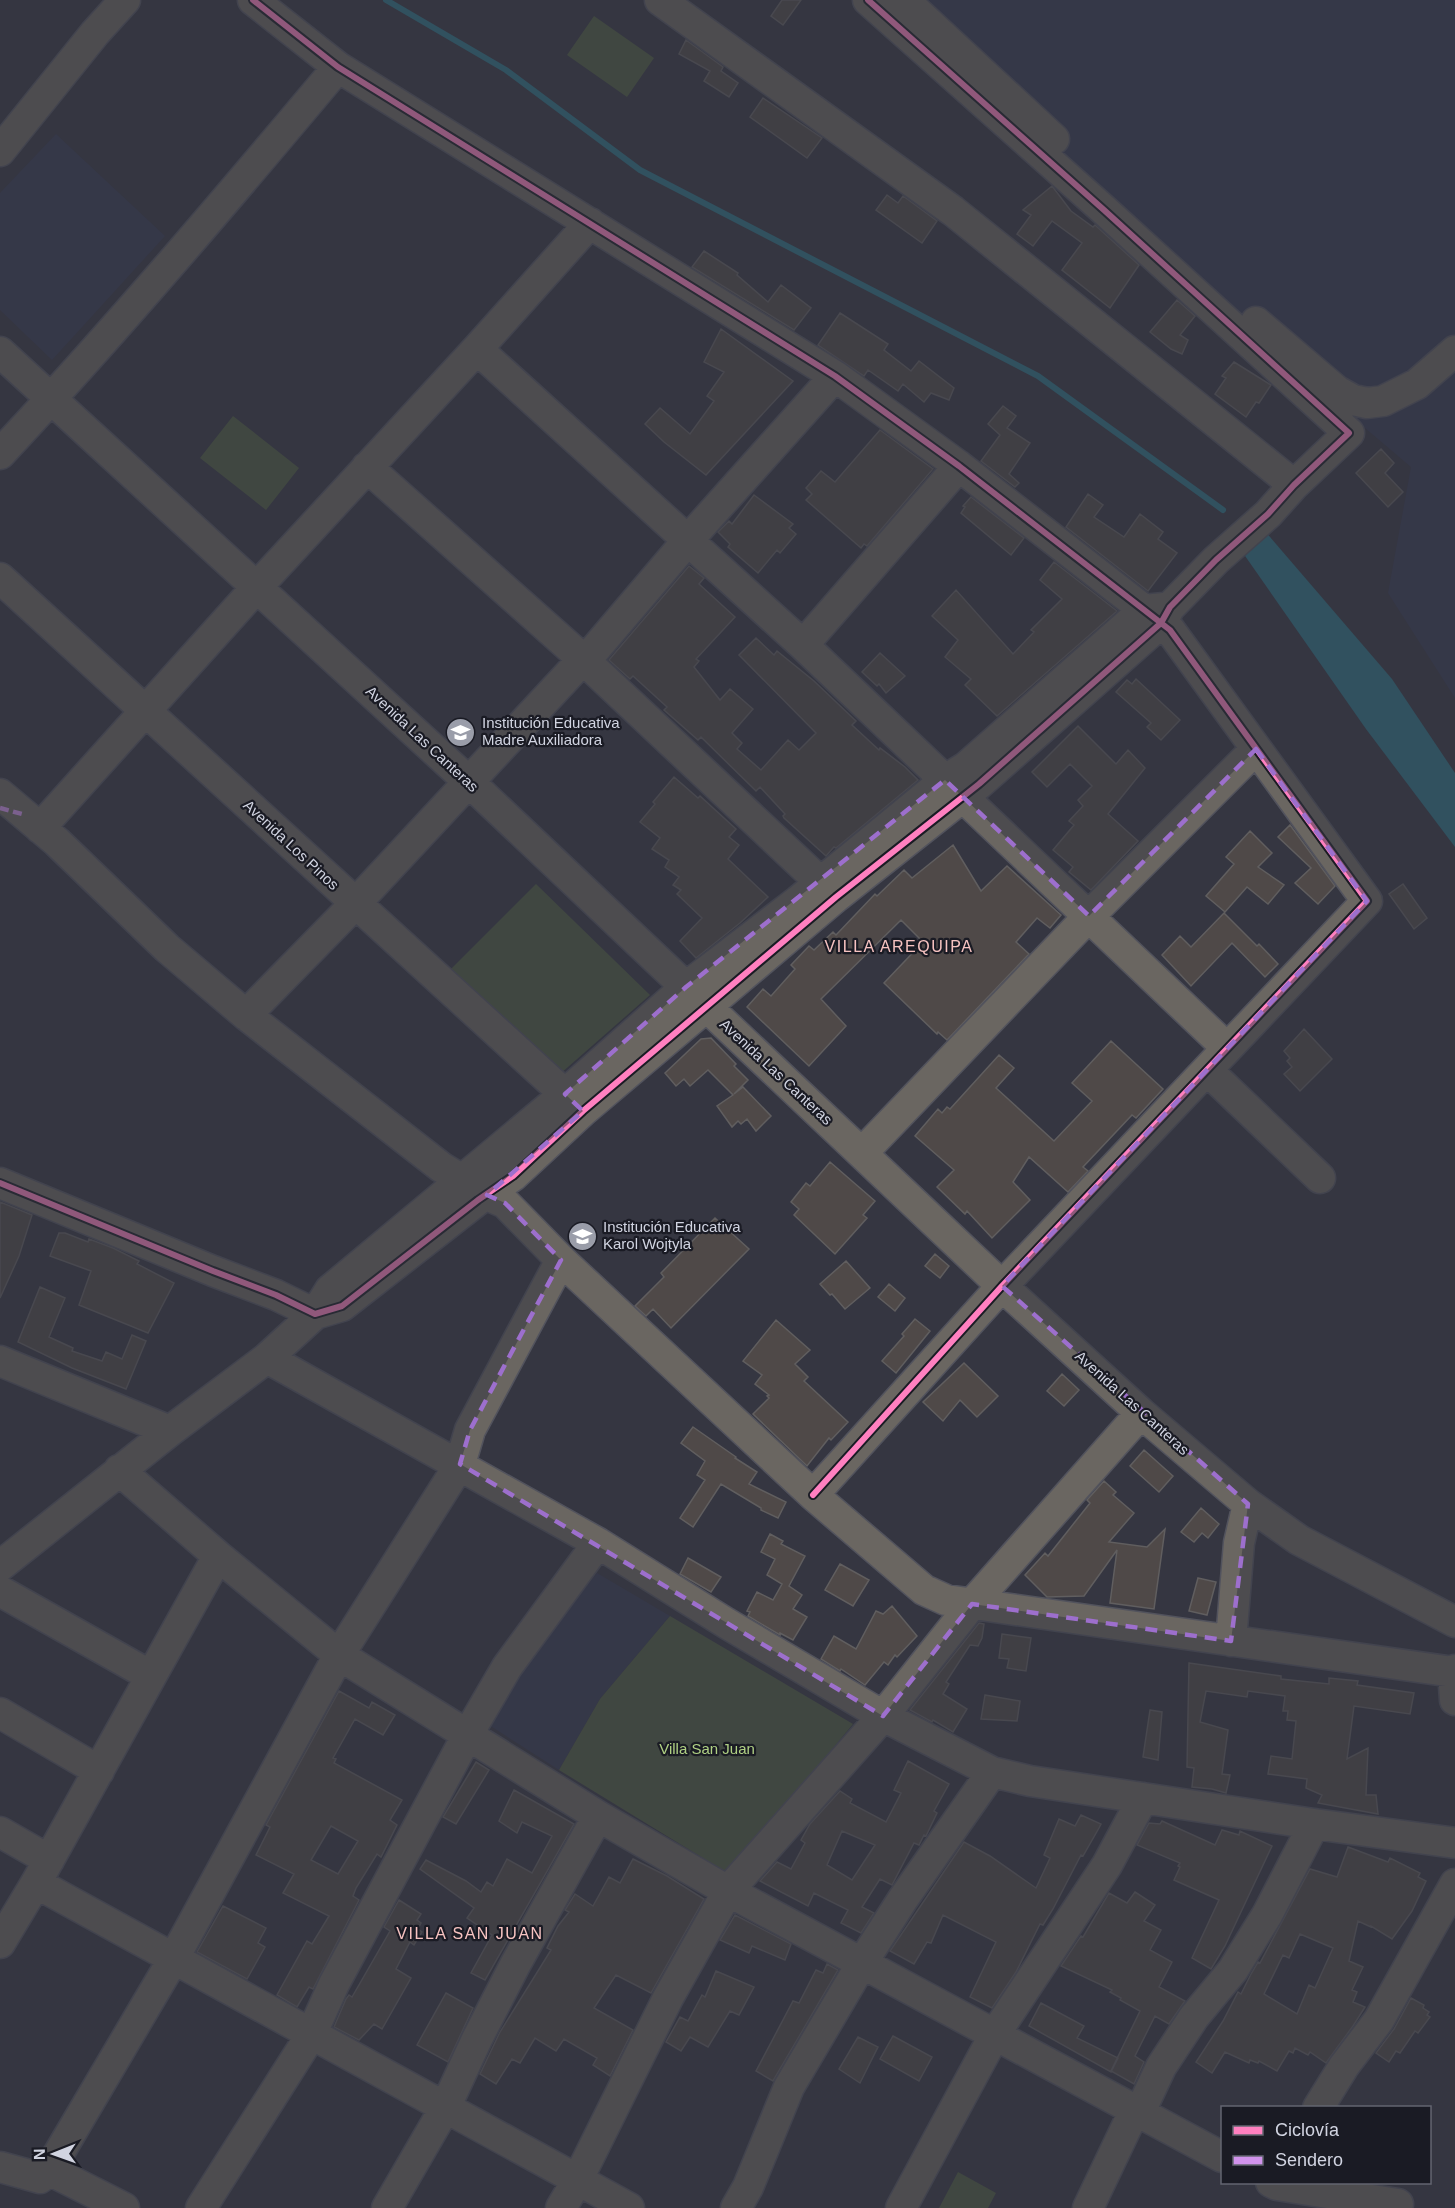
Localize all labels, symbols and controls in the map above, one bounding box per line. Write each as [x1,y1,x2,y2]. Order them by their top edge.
street label: Avenida Las Canteras [363,682,482,795]
place label: Institución Educativa Madre Auxiliadora [482,714,620,748]
school or university icon: Institución Educativa Madre Auxiliadora [445,716,477,748]
street label: Avenida Los Pinos [240,796,342,893]
district label: VILLA AREQUIPA [825,938,973,955]
street label: Avenida Las Canteras [717,1015,836,1128]
place label: Institución Educativa Karol Wojtyla [603,1218,741,1252]
school or university icon: Institución Educativa Karol Wojtyla [566,1220,598,1252]
street label: Avenida Las Canteras [1072,1347,1193,1458]
park label: Villa San Juan [659,1740,755,1757]
district label: VILLA SAN JUAN [396,1925,544,1942]
legend [1221,2106,1431,2184]
text: Ciclovía [1275,2120,1340,2140]
north arrow [24,2124,84,2184]
text: N [31,2148,48,2160]
text: Sendero [1275,2150,1343,2170]

